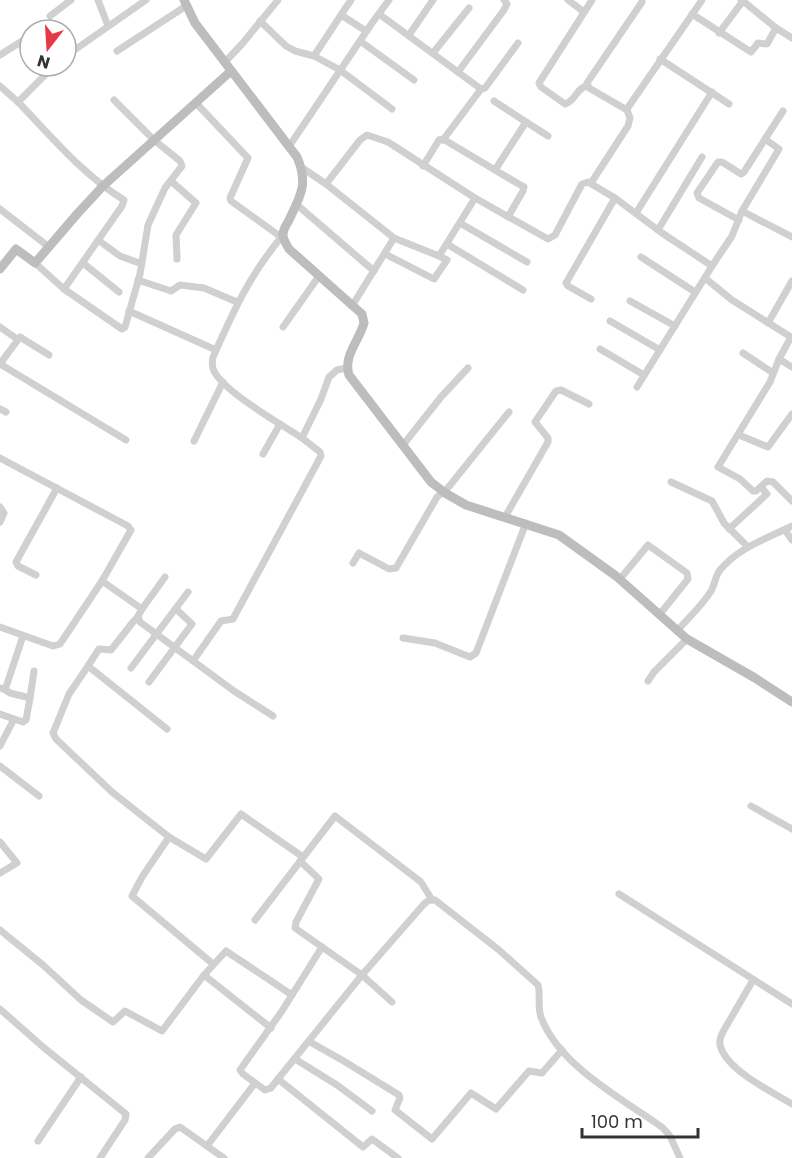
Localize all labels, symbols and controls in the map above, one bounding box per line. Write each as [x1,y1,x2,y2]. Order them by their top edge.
north arrow [18,18,78,78]
text: N [35,49,53,75]
scale bar [582,1101,698,1139]
text: 100 m [591,1109,643,1134]

